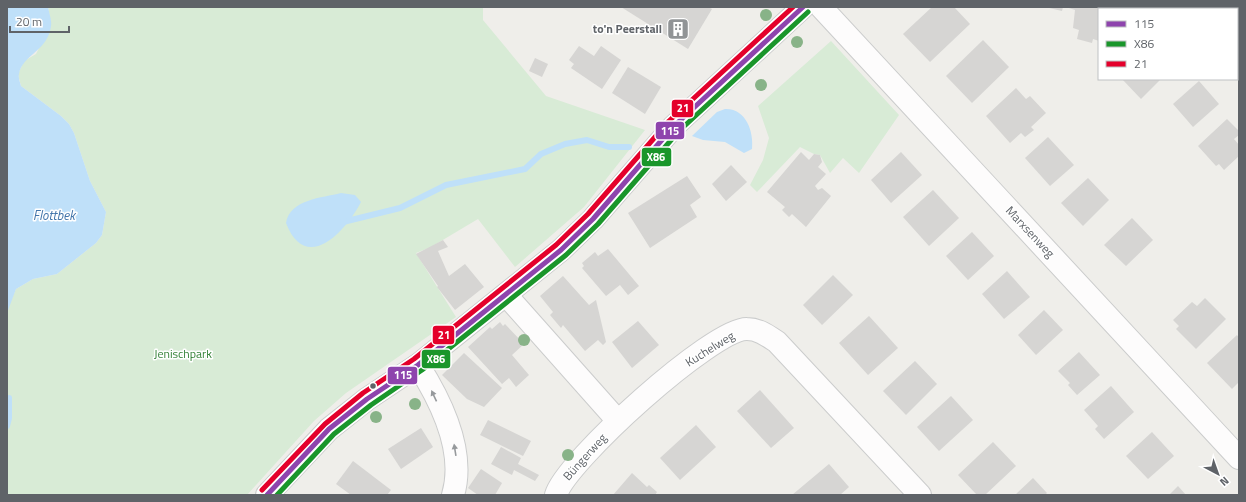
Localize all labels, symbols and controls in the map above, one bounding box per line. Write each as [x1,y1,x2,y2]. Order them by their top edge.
scale bar [10,8,69,34]
legend [1098,8,1238,80]
text: 20 m [16,12,42,31]
text: 115 [1134,14,1154,33]
building icon: to'n Peerstall [665,16,691,42]
place label: to'n Peerstall [593,19,662,38]
text: X86 [1134,34,1154,53]
text: 21 [1134,54,1147,73]
line badge: 21 [671,99,694,118]
text: 21 [677,100,689,116]
line badge: 115 [655,121,685,140]
text: 115 [661,123,679,139]
line badge: X86 [641,147,672,167]
text: X86 [647,149,665,165]
street label: Marxsenweg [1001,201,1059,262]
water label: Flottbek [33,205,77,225]
line badge: 21 [432,325,455,345]
street label: Kuchelweg [681,326,738,371]
text: 21 [438,327,450,343]
park label: Jenischpark [154,344,212,363]
line badge: X86 [421,349,451,369]
text: X86 [427,351,445,367]
line badge: 115 [387,366,418,385]
text: 115 [394,367,412,383]
unlabelled marker [368,381,378,391]
one-way arrow [431,390,437,401]
street label: Büngerweg [558,429,611,485]
one-way arrow [452,444,458,456]
north arrow [1198,454,1238,494]
text: N [1216,473,1233,490]

